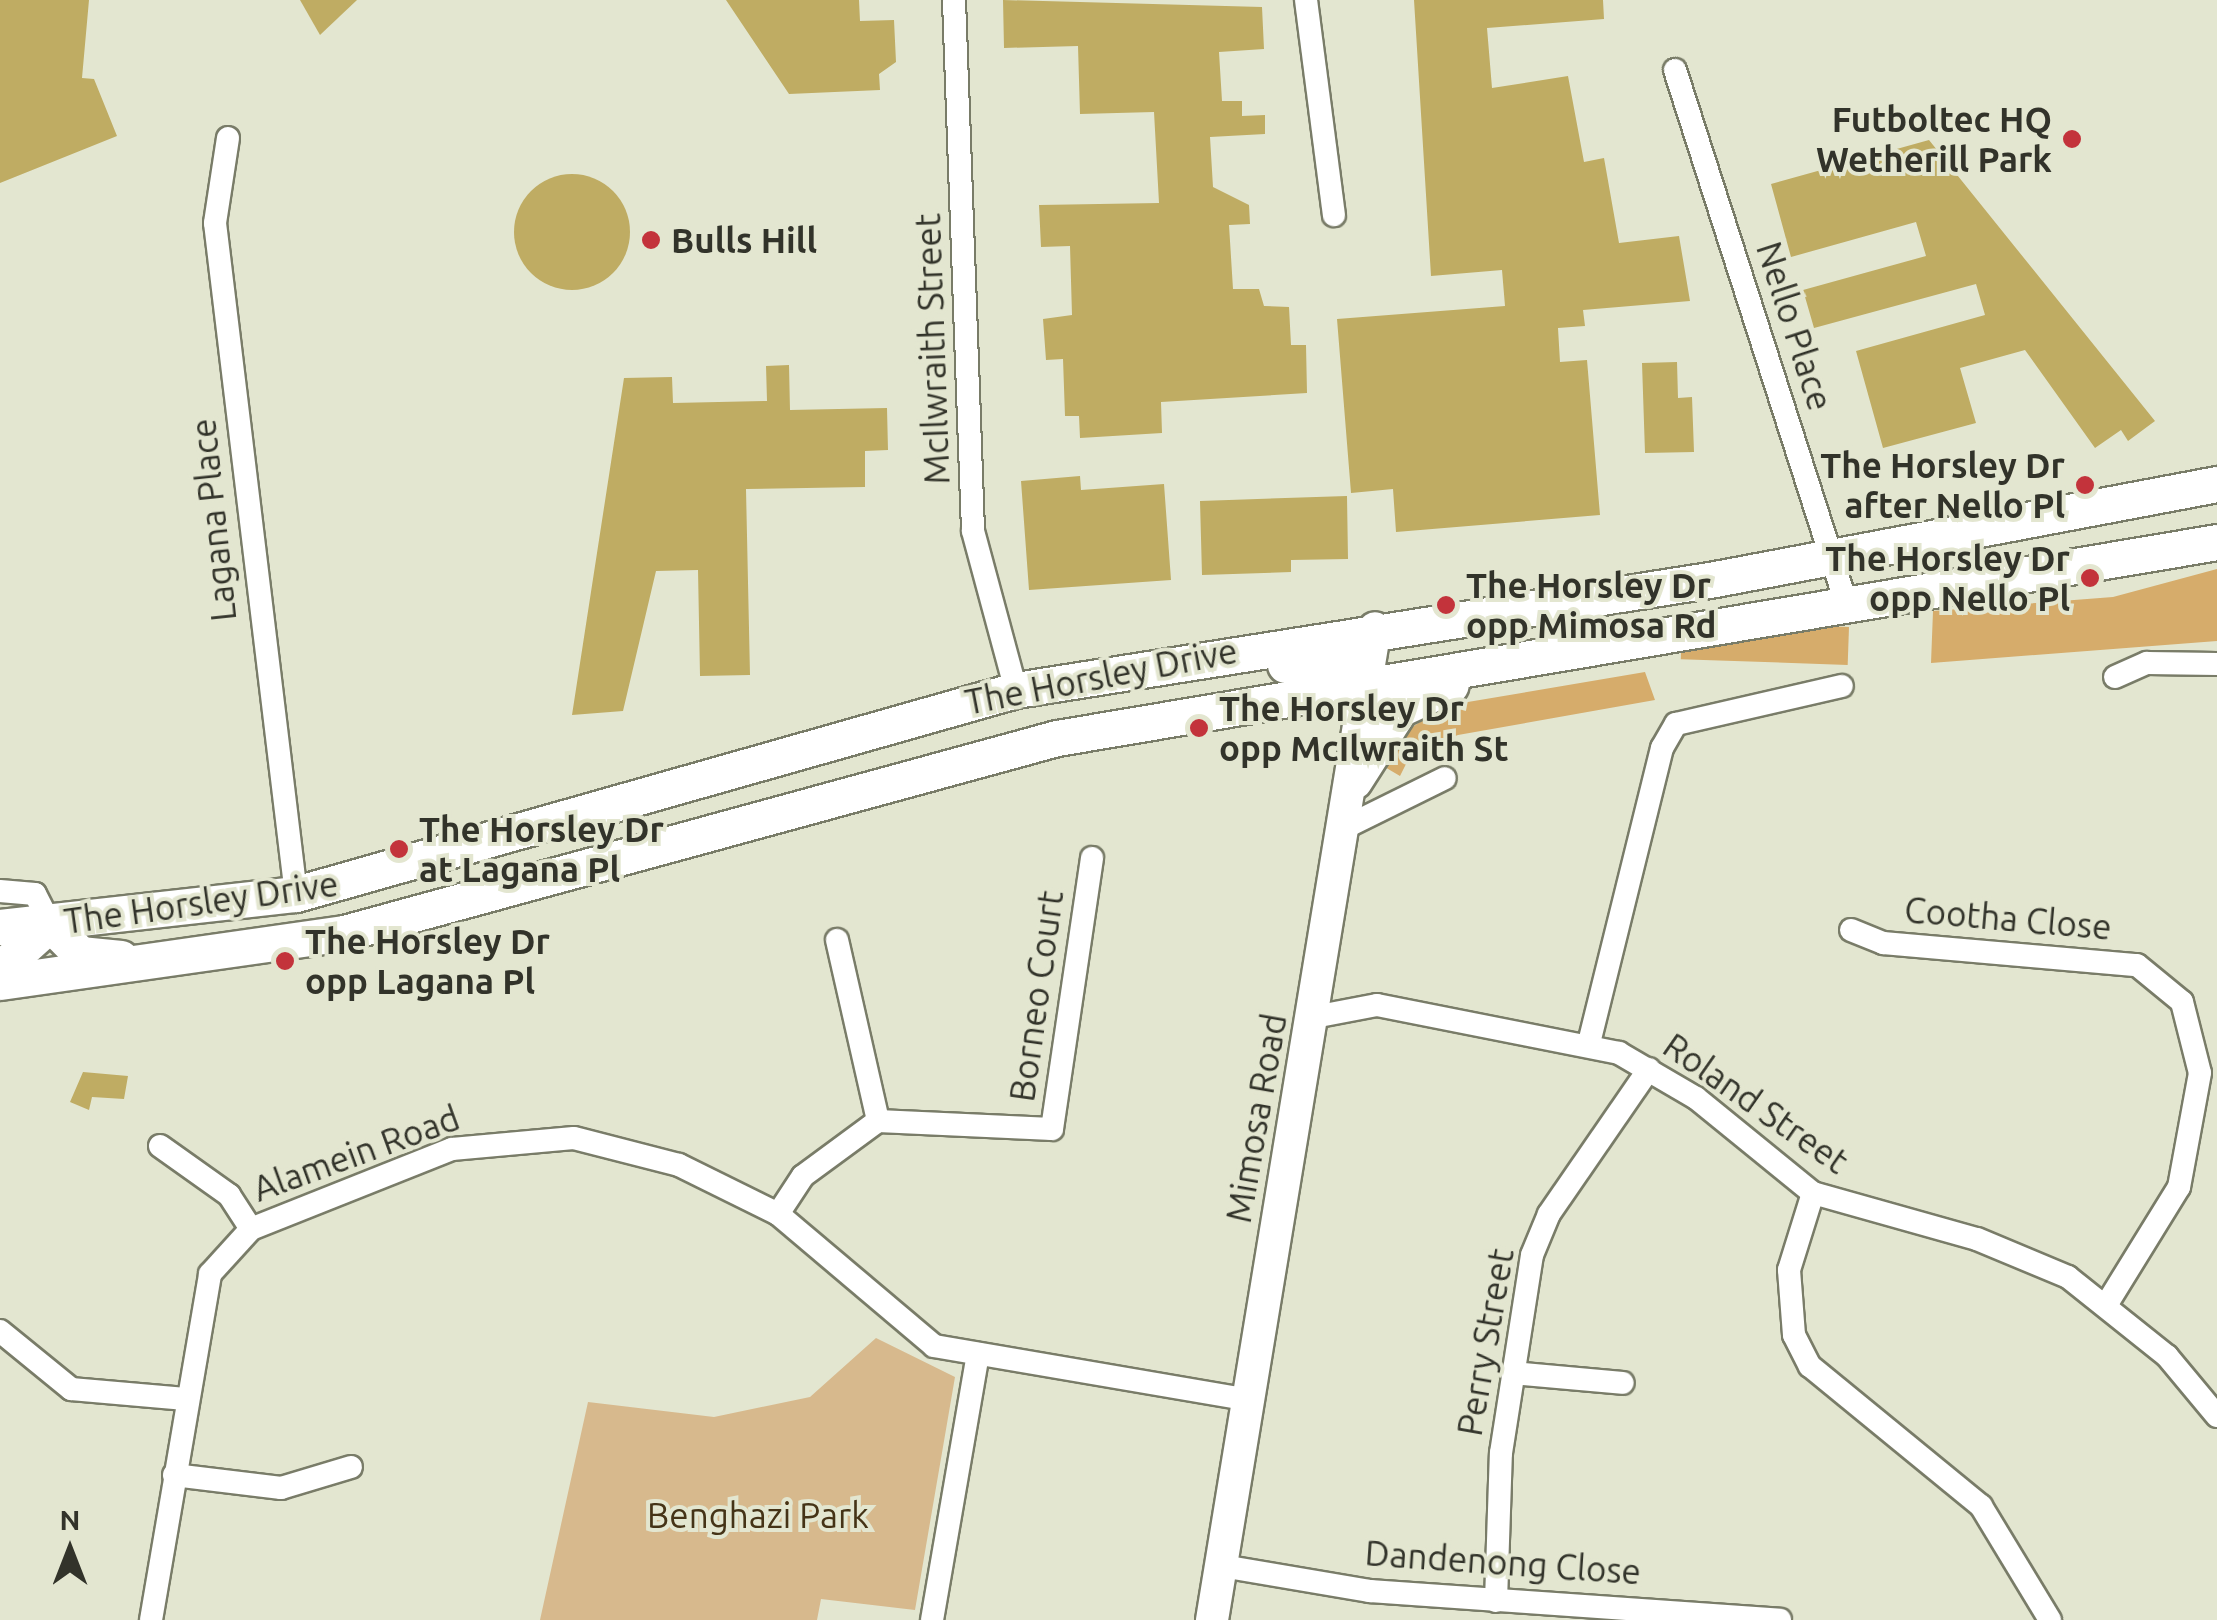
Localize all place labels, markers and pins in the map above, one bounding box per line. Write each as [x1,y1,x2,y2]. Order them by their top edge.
place label: Futboltec HQ Wetherill Park [1816,98,2052,180]
marker: Futboltec HQ Wetherill Park [2061,128,2083,150]
place label: Bulls Hill [671,219,817,261]
marker: Bulls Hill [640,229,662,251]
place label: The Horsley Dr after Nello Pl [1820,444,2065,526]
marker: The Horsley Dr after Nello Pl [2074,474,2096,496]
place label: The Horsley Dr opp Nello Pl [1825,537,2070,619]
place label: The Horsley Dr opp Mimosa Rd [1466,564,1716,646]
marker: The Horsley Dr opp Nello Pl [2079,567,2101,589]
marker: The Horsley Dr opp Mimosa Rd [1435,594,1457,616]
place label: The Horsley Dr opp McIlwraith St [1219,687,1509,769]
marker: The Horsley Dr opp McIlwraith St [1188,717,1210,739]
place label: The Horsley Dr at Lagana Pl [419,808,664,890]
marker: The Horsley Dr at Lagana Pl [388,838,410,860]
place label: The Horsley Dr opp Lagana Pl [305,920,550,1002]
marker: The Horsley Dr opp Lagana Pl [274,950,296,972]

